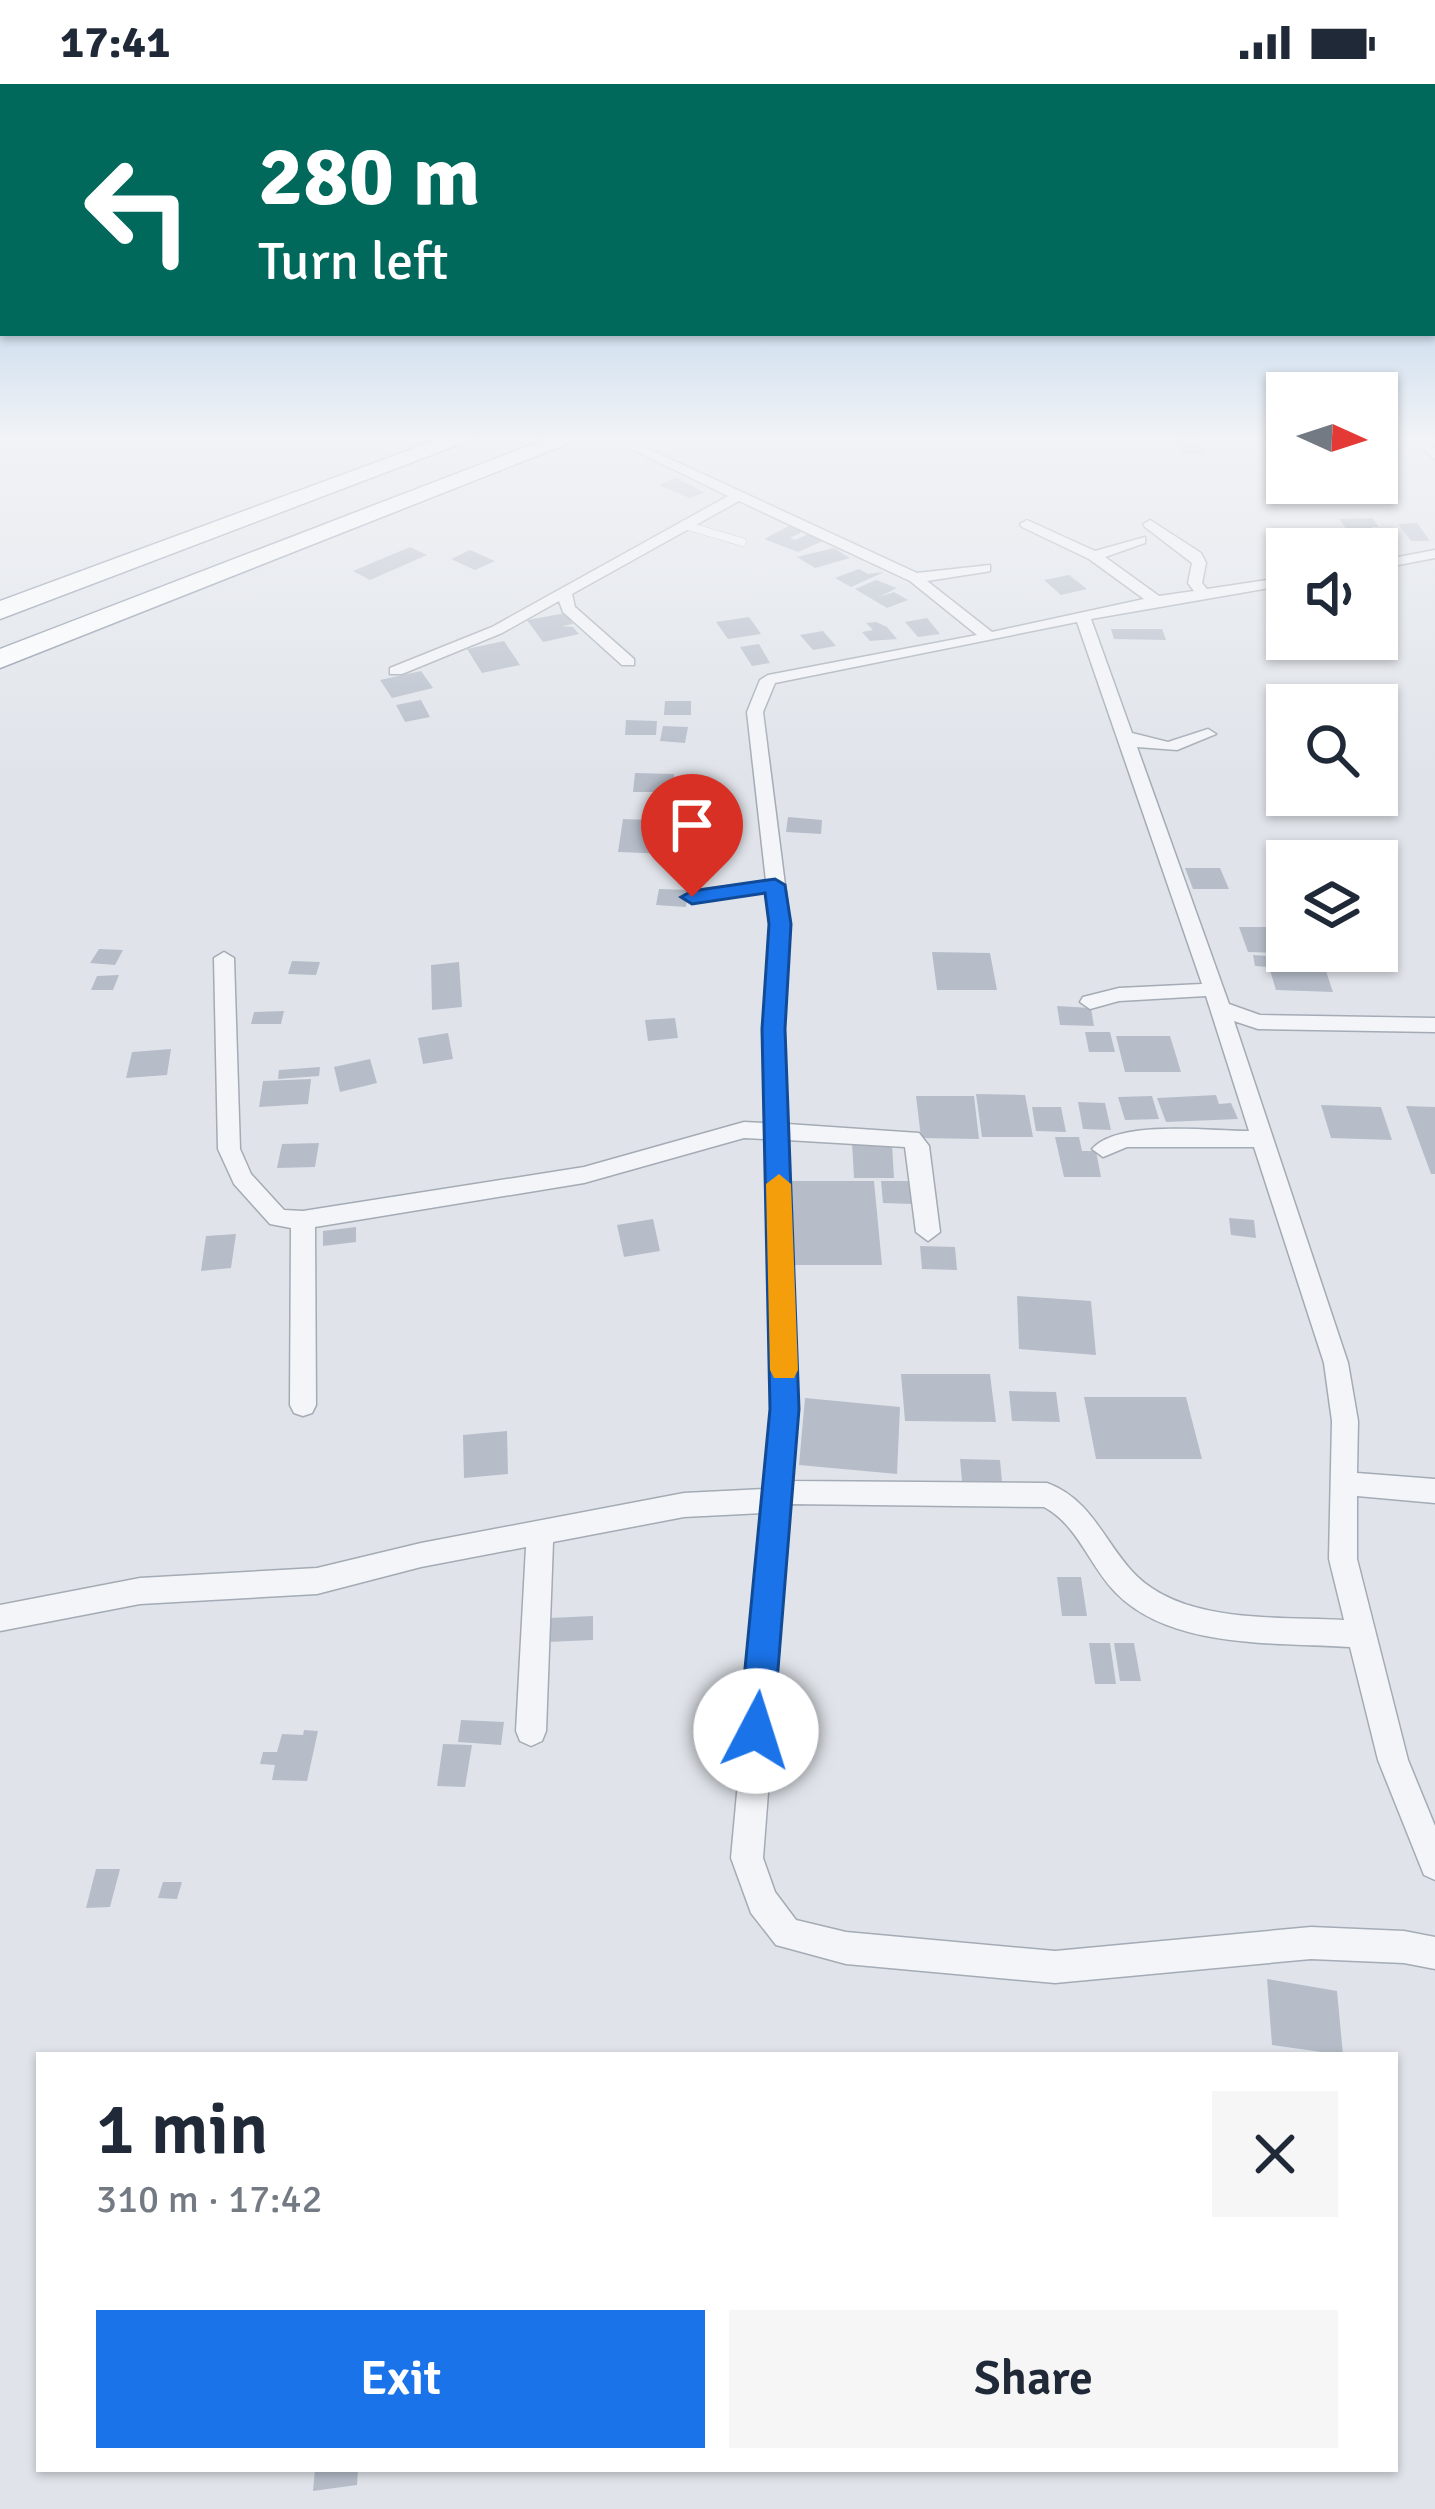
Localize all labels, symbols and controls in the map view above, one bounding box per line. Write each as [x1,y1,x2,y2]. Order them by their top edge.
text: 17:41 [60,15,170,70]
text: 280 m [258,125,480,229]
icon: left [60,132,216,288]
text: Turn left [258,228,448,295]
north arrow [1266,372,1398,504]
map controls [1266,372,1398,972]
button: sound [1266,528,1398,660]
button: search [1266,684,1398,816]
pin [641,774,743,897]
icon: arrive [659,792,725,858]
button: layers [1266,840,1398,972]
position arrow [693,1668,819,1794]
text: 1 min [96,2085,268,2174]
button: close [1212,2091,1338,2217]
text: 310 m · 17:42 [96,2175,323,2223]
button: Exit [96,2310,705,2448]
button: Share [729,2310,1338,2448]

